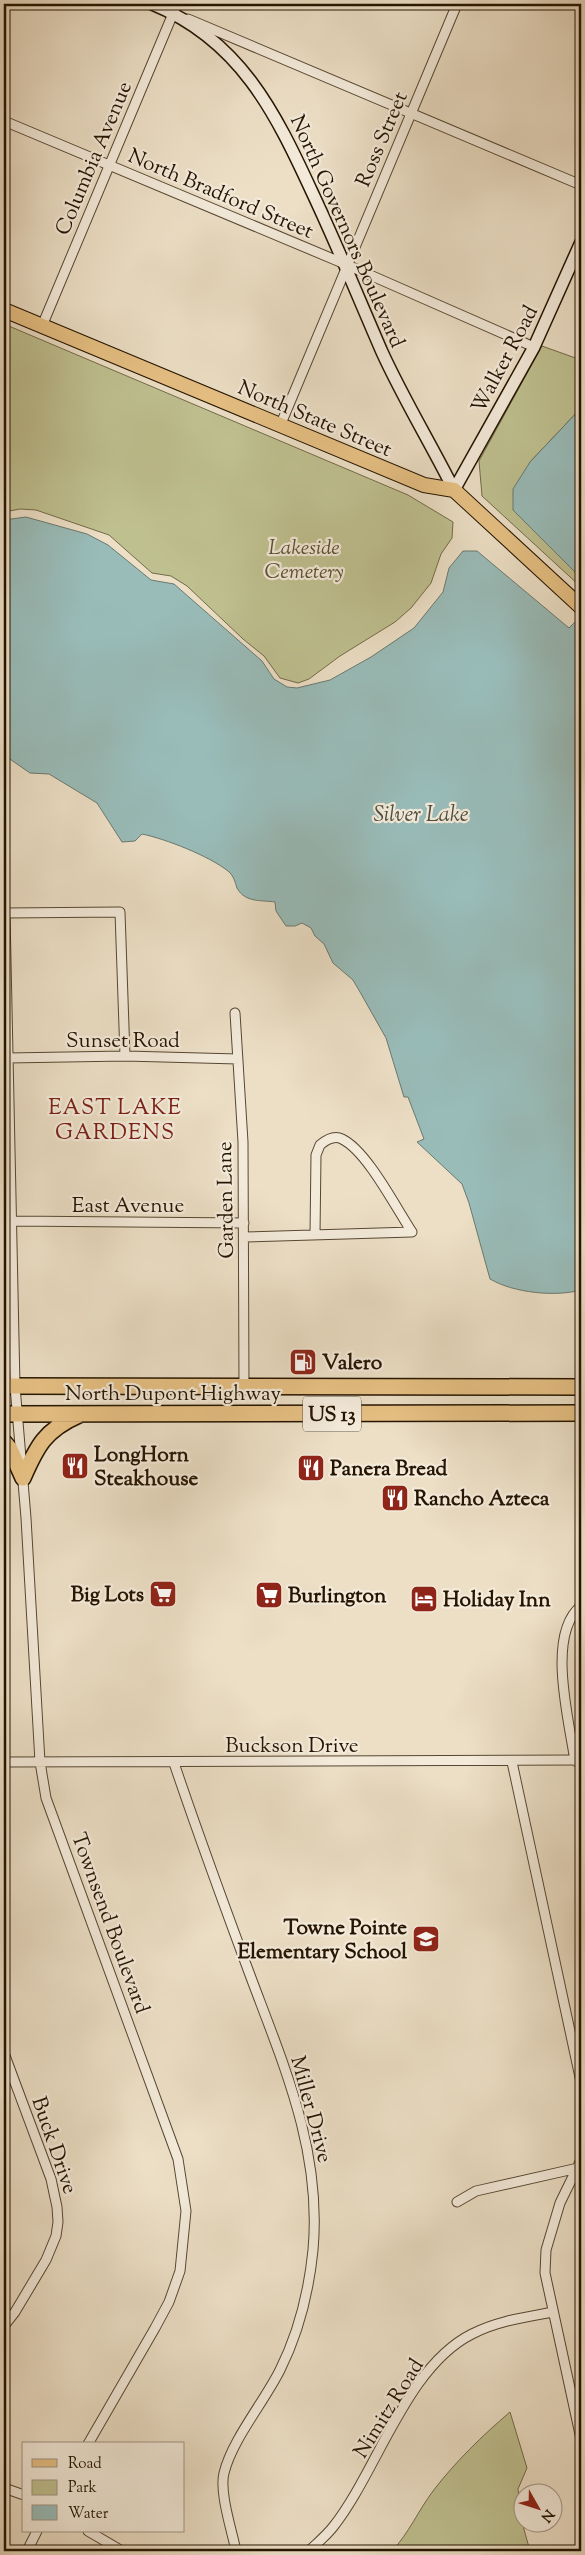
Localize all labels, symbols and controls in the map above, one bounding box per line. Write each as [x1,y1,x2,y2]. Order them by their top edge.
street label: Columbia Avenue [49,77,141,240]
street label: Ross Street [349,87,416,192]
street label: North Governors Boulevard [281,110,411,353]
street label: North Bradford Street [123,142,318,248]
street label: Walker Road [465,301,547,419]
street label: North State Street [233,374,396,466]
park label: Lakeside Cemetery [265,534,343,588]
water label: Silver Lake [373,800,469,832]
street label: Sunset Road [66,1027,180,1057]
district label: EAST LAKE GARDENS [48,1093,182,1150]
street label: Garden Lane [211,1141,243,1259]
street label: East Avenue [72,1192,184,1222]
fuel station icon: Valero [288,1347,318,1377]
place label: Valero [322,1349,383,1379]
street label: North Dupont Highway [65,1380,282,1410]
road number: US 13 [303,1396,361,1432]
place label: LongHorn Steakhouse [94,1441,199,1495]
restaurant icon: LongHorn Steakhouse [60,1451,90,1481]
restaurant icon: Panera Bread [296,1453,326,1483]
place label: Panera Bread [330,1455,448,1485]
restaurant icon: Rancho Azteca [380,1483,410,1513]
place label: Rancho Azteca [414,1485,550,1515]
supermarket icon: Big Lots [148,1579,178,1609]
supermarket icon: Burlington [254,1580,284,1610]
place label: Big Lots [71,1581,144,1611]
place label: Burlington [288,1582,387,1612]
hotel icon: Holiday Inn [409,1584,439,1614]
place label: Holiday Inn [443,1586,551,1616]
street label: Buckson Drive [225,1732,359,1762]
street label: Townsend Boulevard [62,1829,156,2018]
place label: Towne Pointe Elementary School [238,1914,407,1968]
school or university icon: Towne Pointe Elementary School [411,1924,441,1954]
street label: Miller Drive [281,2053,339,2166]
street label: Buck Drive [22,2093,84,2198]
street label: Nimitz Road [347,2353,432,2465]
legend [22,2442,185,2532]
text: Road [68,2454,102,2475]
text: Park [68,2478,97,2499]
north arrow [512,2482,562,2532]
text: Water [68,2504,109,2525]
text: N [535,2504,558,2526]

